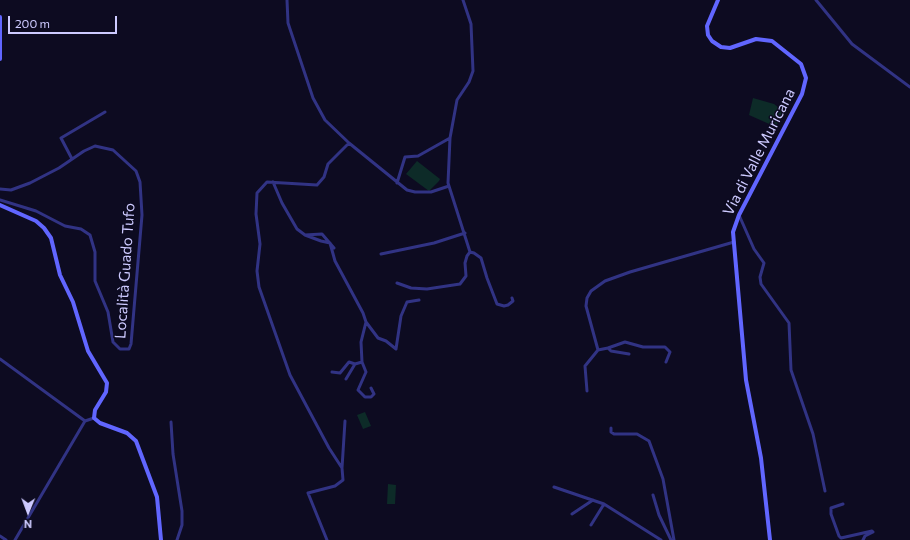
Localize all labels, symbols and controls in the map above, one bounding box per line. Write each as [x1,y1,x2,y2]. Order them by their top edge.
scale bar [10,8,119,34]
text: 200 m [15,16,50,30]
street label: Via di Valle Muricana [719,85,799,219]
street label: Località Guado Tufo [111,202,139,340]
north arrow [8,492,48,532]
text: N [24,518,32,531]

